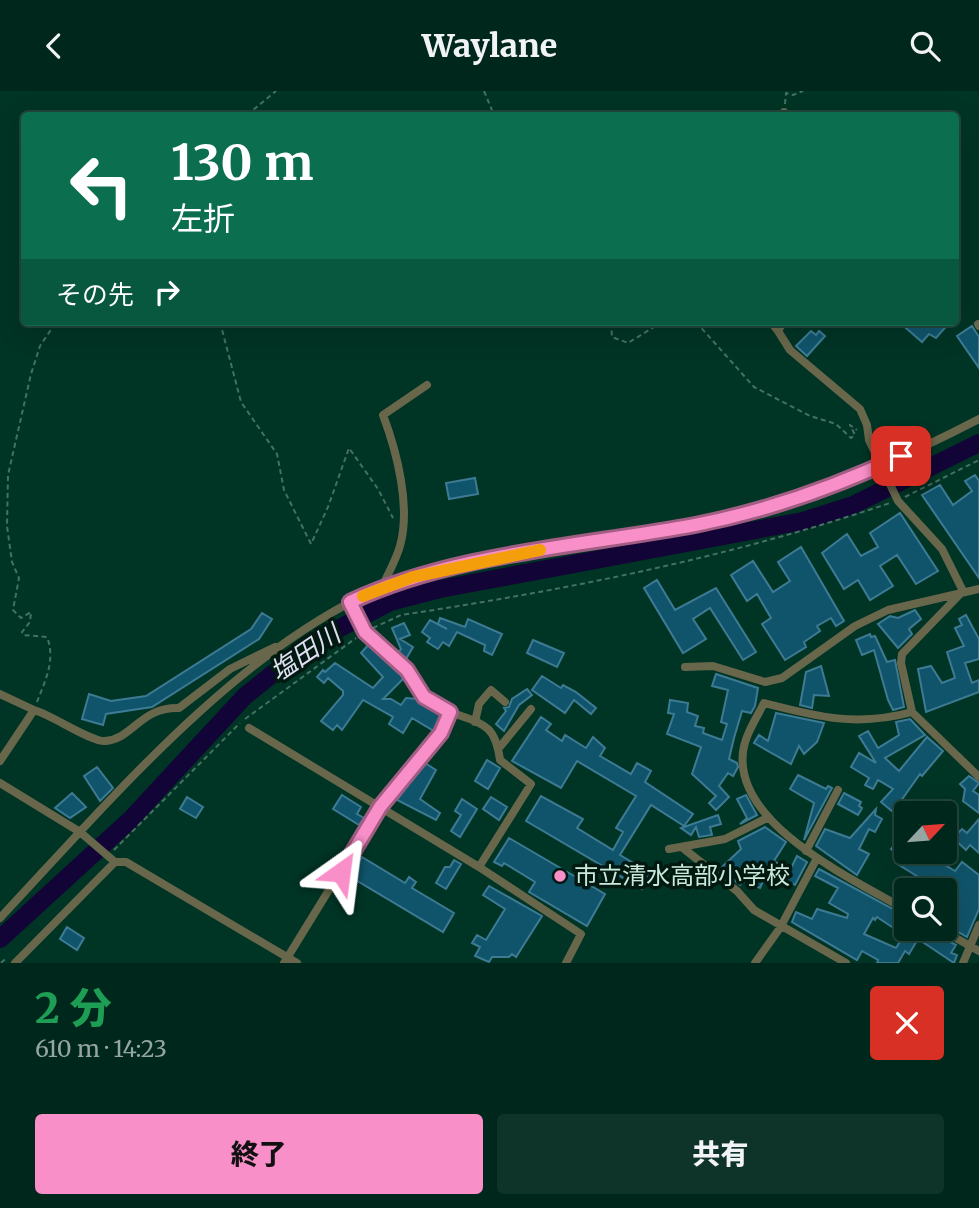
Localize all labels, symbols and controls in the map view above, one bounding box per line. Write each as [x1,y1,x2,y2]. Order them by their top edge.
text: Waylane [422,26,557,66]
icon: back [35,27,73,65]
icon: search [906,27,944,65]
text: 130 m [171,132,314,193]
icon: left [56,140,147,231]
text: 左折 [171,199,235,239]
icon: right [148,273,186,311]
text: その先 [56,278,134,311]
pin [871,426,931,486]
icon: arrive [882,437,920,475]
water label: 塩田川 [263,615,349,688]
north arrow [894,801,957,865]
map controls [894,801,957,941]
position arrow [304,835,378,909]
place label: 市立清水高部小学校 [574,860,790,891]
marker: 市立清水高部小学校 [552,868,568,884]
button: search [894,878,957,941]
text: 2 分 [35,982,112,1034]
button: close [870,986,944,1060]
text: 610 m · 14:23 [35,1034,167,1063]
button: 終了 [35,1114,483,1194]
button: 共有 [497,1114,944,1194]

